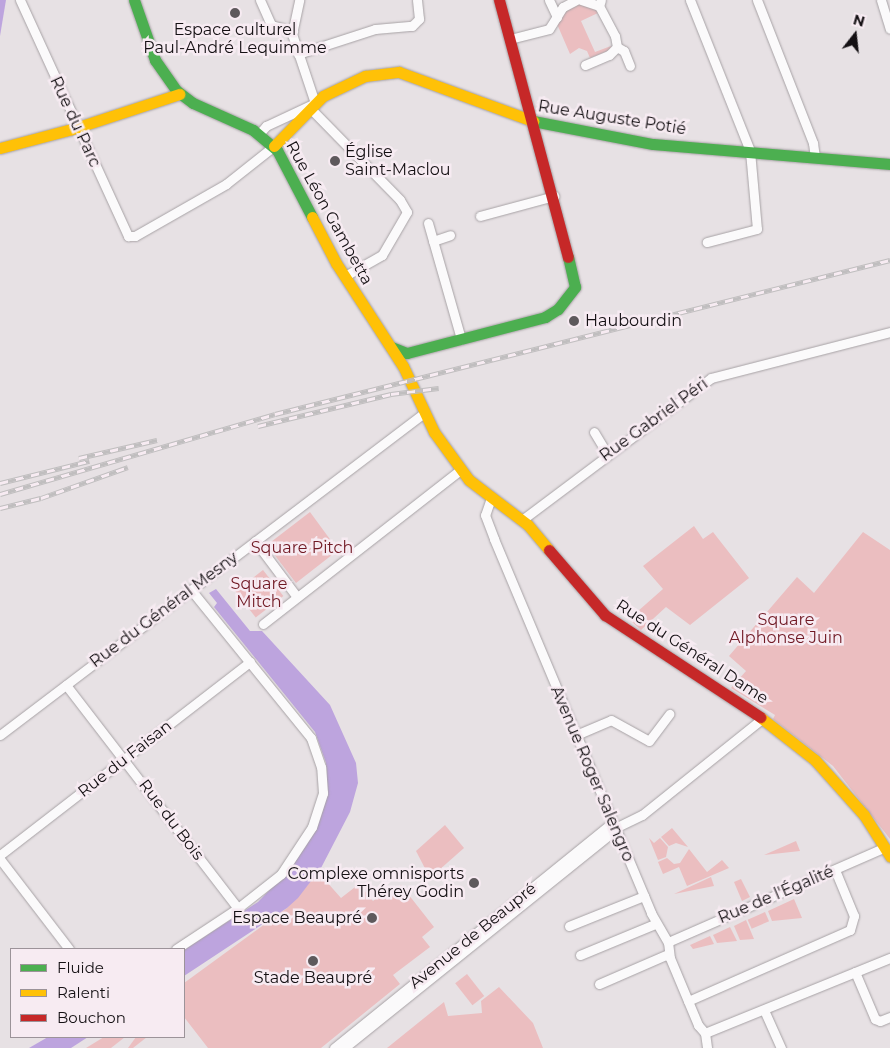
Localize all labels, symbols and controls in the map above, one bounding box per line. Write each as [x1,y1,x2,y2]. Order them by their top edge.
marker: Espace culturel Paul-André Lequimme [229,7,241,19]
north arrow [830,10,880,60]
text: N [851,10,867,31]
place label: Espace culturel Paul-André Lequimme [143,20,327,58]
street label: Rue du Parc [46,74,104,170]
street label: Rue Auguste Potié [537,97,687,139]
street label: Rue Léon Gambetta [281,138,377,288]
place label: Église Saint-Maclou [345,142,451,180]
marker: Église Saint-Maclou [329,155,341,167]
place label: Haubourdin [585,311,682,331]
marker: Haubourdin [567,314,581,328]
street label: Rue Gabriel Péri [596,374,712,466]
park label: Square Pitch [251,538,353,558]
street label: Rue du Général Mesny [86,548,242,672]
park label: Square Mitch [231,574,287,612]
street label: Rue du Général Dame [612,596,772,708]
park label: Square Alphonse Juin [729,610,843,648]
street label: Avenue Roger Salengro [546,683,638,865]
street label: Rue du Faisan [74,716,176,802]
street label: Rue du Bois [134,776,208,864]
street label: Rue de l'Égalité [715,862,837,928]
place label: Complexe omnisports Thérey Godin [288,864,464,902]
marker: Complexe omnisports Thérey Godin [468,877,480,889]
street label: Avenue de Beaupré [406,879,540,993]
place label: Espace Beaupré [232,908,362,928]
marker: Espace Beaupré [366,912,378,924]
legend [10,948,185,1038]
marker: Stade Beaupré [307,955,319,967]
text: Fluide [57,958,104,977]
place label: Stade Beaupré [254,968,372,988]
text: Ralenti [57,983,110,1002]
text: Bouchon [57,1008,126,1027]

